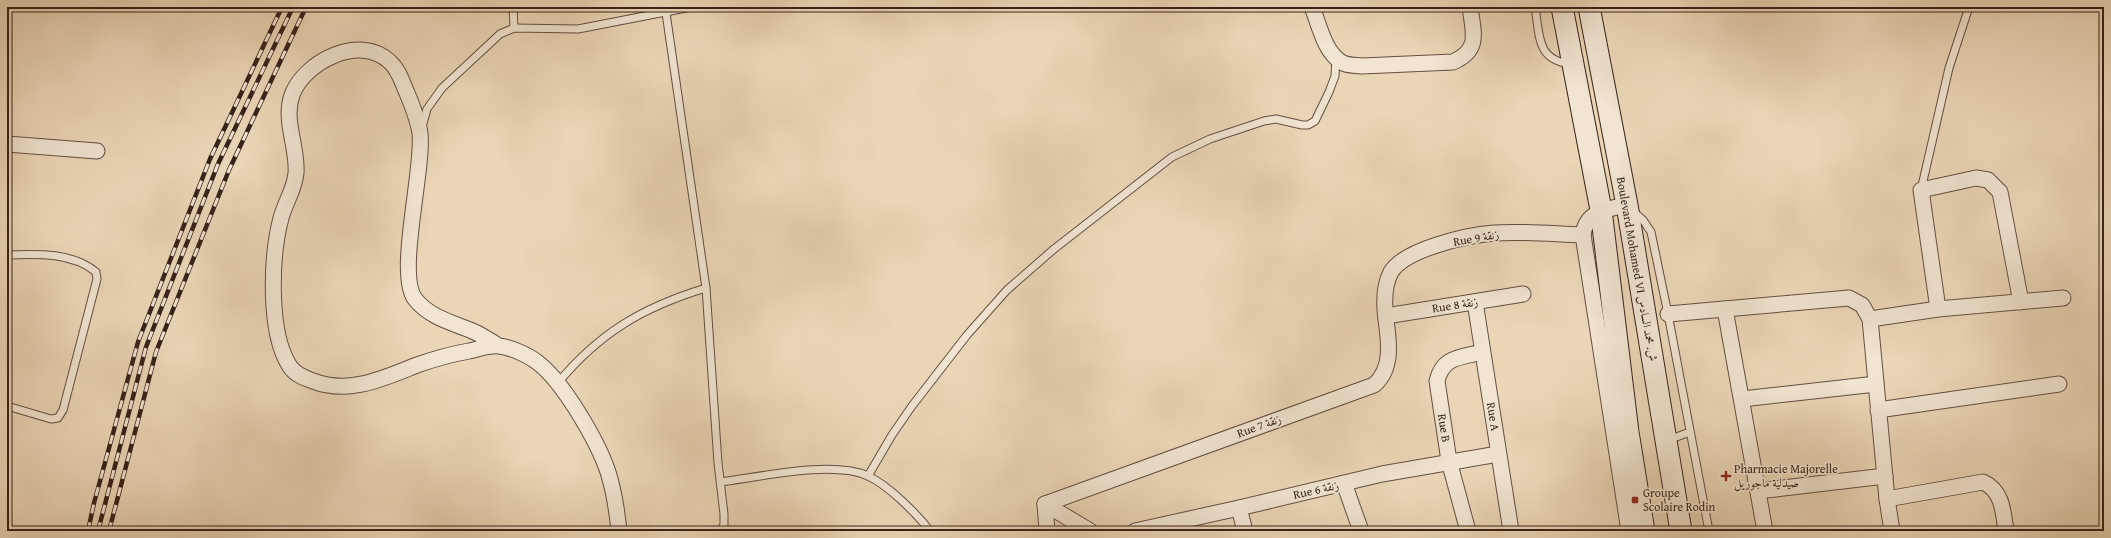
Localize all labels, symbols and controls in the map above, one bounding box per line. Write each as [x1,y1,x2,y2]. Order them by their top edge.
street label: Boulevard Mohamed VI ش. محمد السادس [1613,175,1662,362]
street label: Rue 9 زنقة [1452,225,1500,250]
street label: Rue 8 زنقة [1431,292,1479,317]
street label: Rue A [1483,401,1504,433]
street label: Rue 7 زنقة [1234,410,1284,441]
street label: Rue B [1434,413,1455,444]
place label: Pharmacie Majorelle صيدلية ماجوريل [1734,460,1838,492]
marker: Pharmacie Majorelle صيدلية ماجوريل [1721,471,1731,481]
street label: Rue 6 زنقة [1291,476,1341,503]
place label: Groupe Scolaire Rodin [1643,484,1716,515]
marker: Groupe Scolaire Rodin [1630,495,1640,505]

